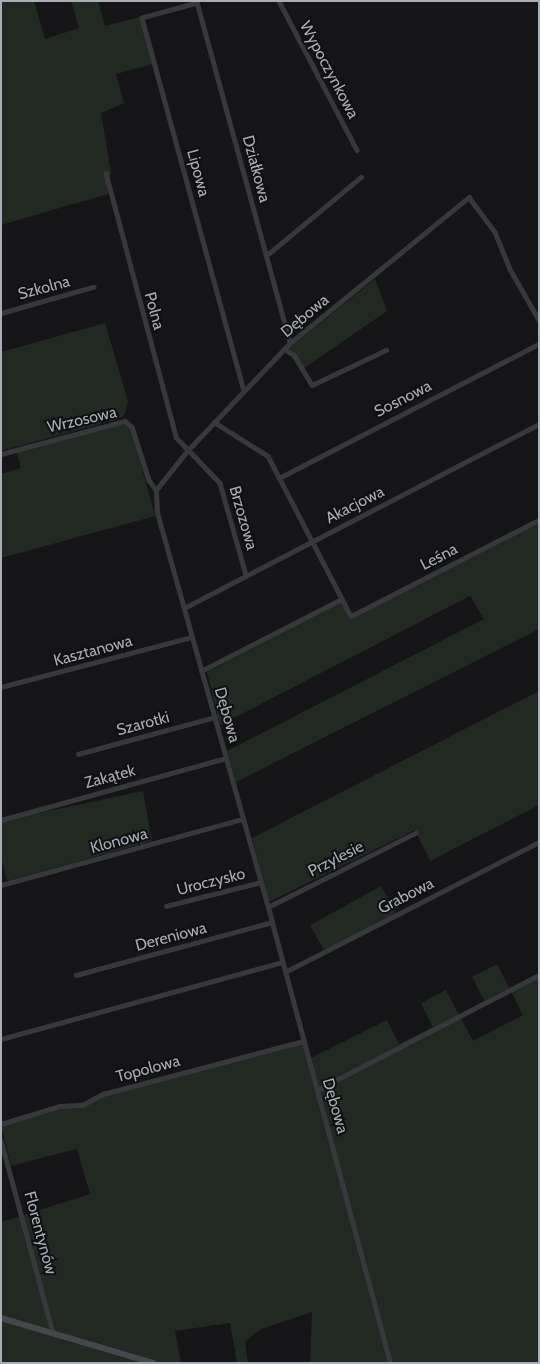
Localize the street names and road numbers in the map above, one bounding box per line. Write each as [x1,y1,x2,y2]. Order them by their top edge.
street label: Wypoczynkowa [295,18,363,122]
street label: Działkowa [238,133,274,205]
street label: Lipowa [182,147,214,199]
street label: Szkolna [16,272,72,304]
street label: Polna [140,290,168,332]
street label: Dębowa [277,290,333,342]
street label: Sosnowa [371,376,435,422]
street label: Wrzosowa [46,403,118,437]
street label: Akacjowa [322,482,388,528]
street label: Brzozowa [225,484,261,552]
street label: Leśna [417,540,461,574]
street label: Kasztanowa [51,631,135,671]
street label: Dębowa [210,685,244,745]
street label: Szarotki [115,708,171,740]
street label: Zakątek [82,761,138,793]
street label: Klonowa [88,824,150,858]
street label: Przylesie [305,837,367,881]
street label: Uroczysko [175,864,247,900]
street label: Grabowa [375,874,437,918]
street label: Dereniowa [133,918,209,956]
street label: Topolowa [114,1051,182,1087]
street label: Dębowa [318,1076,352,1136]
street label: Florentynów [20,1189,60,1277]

